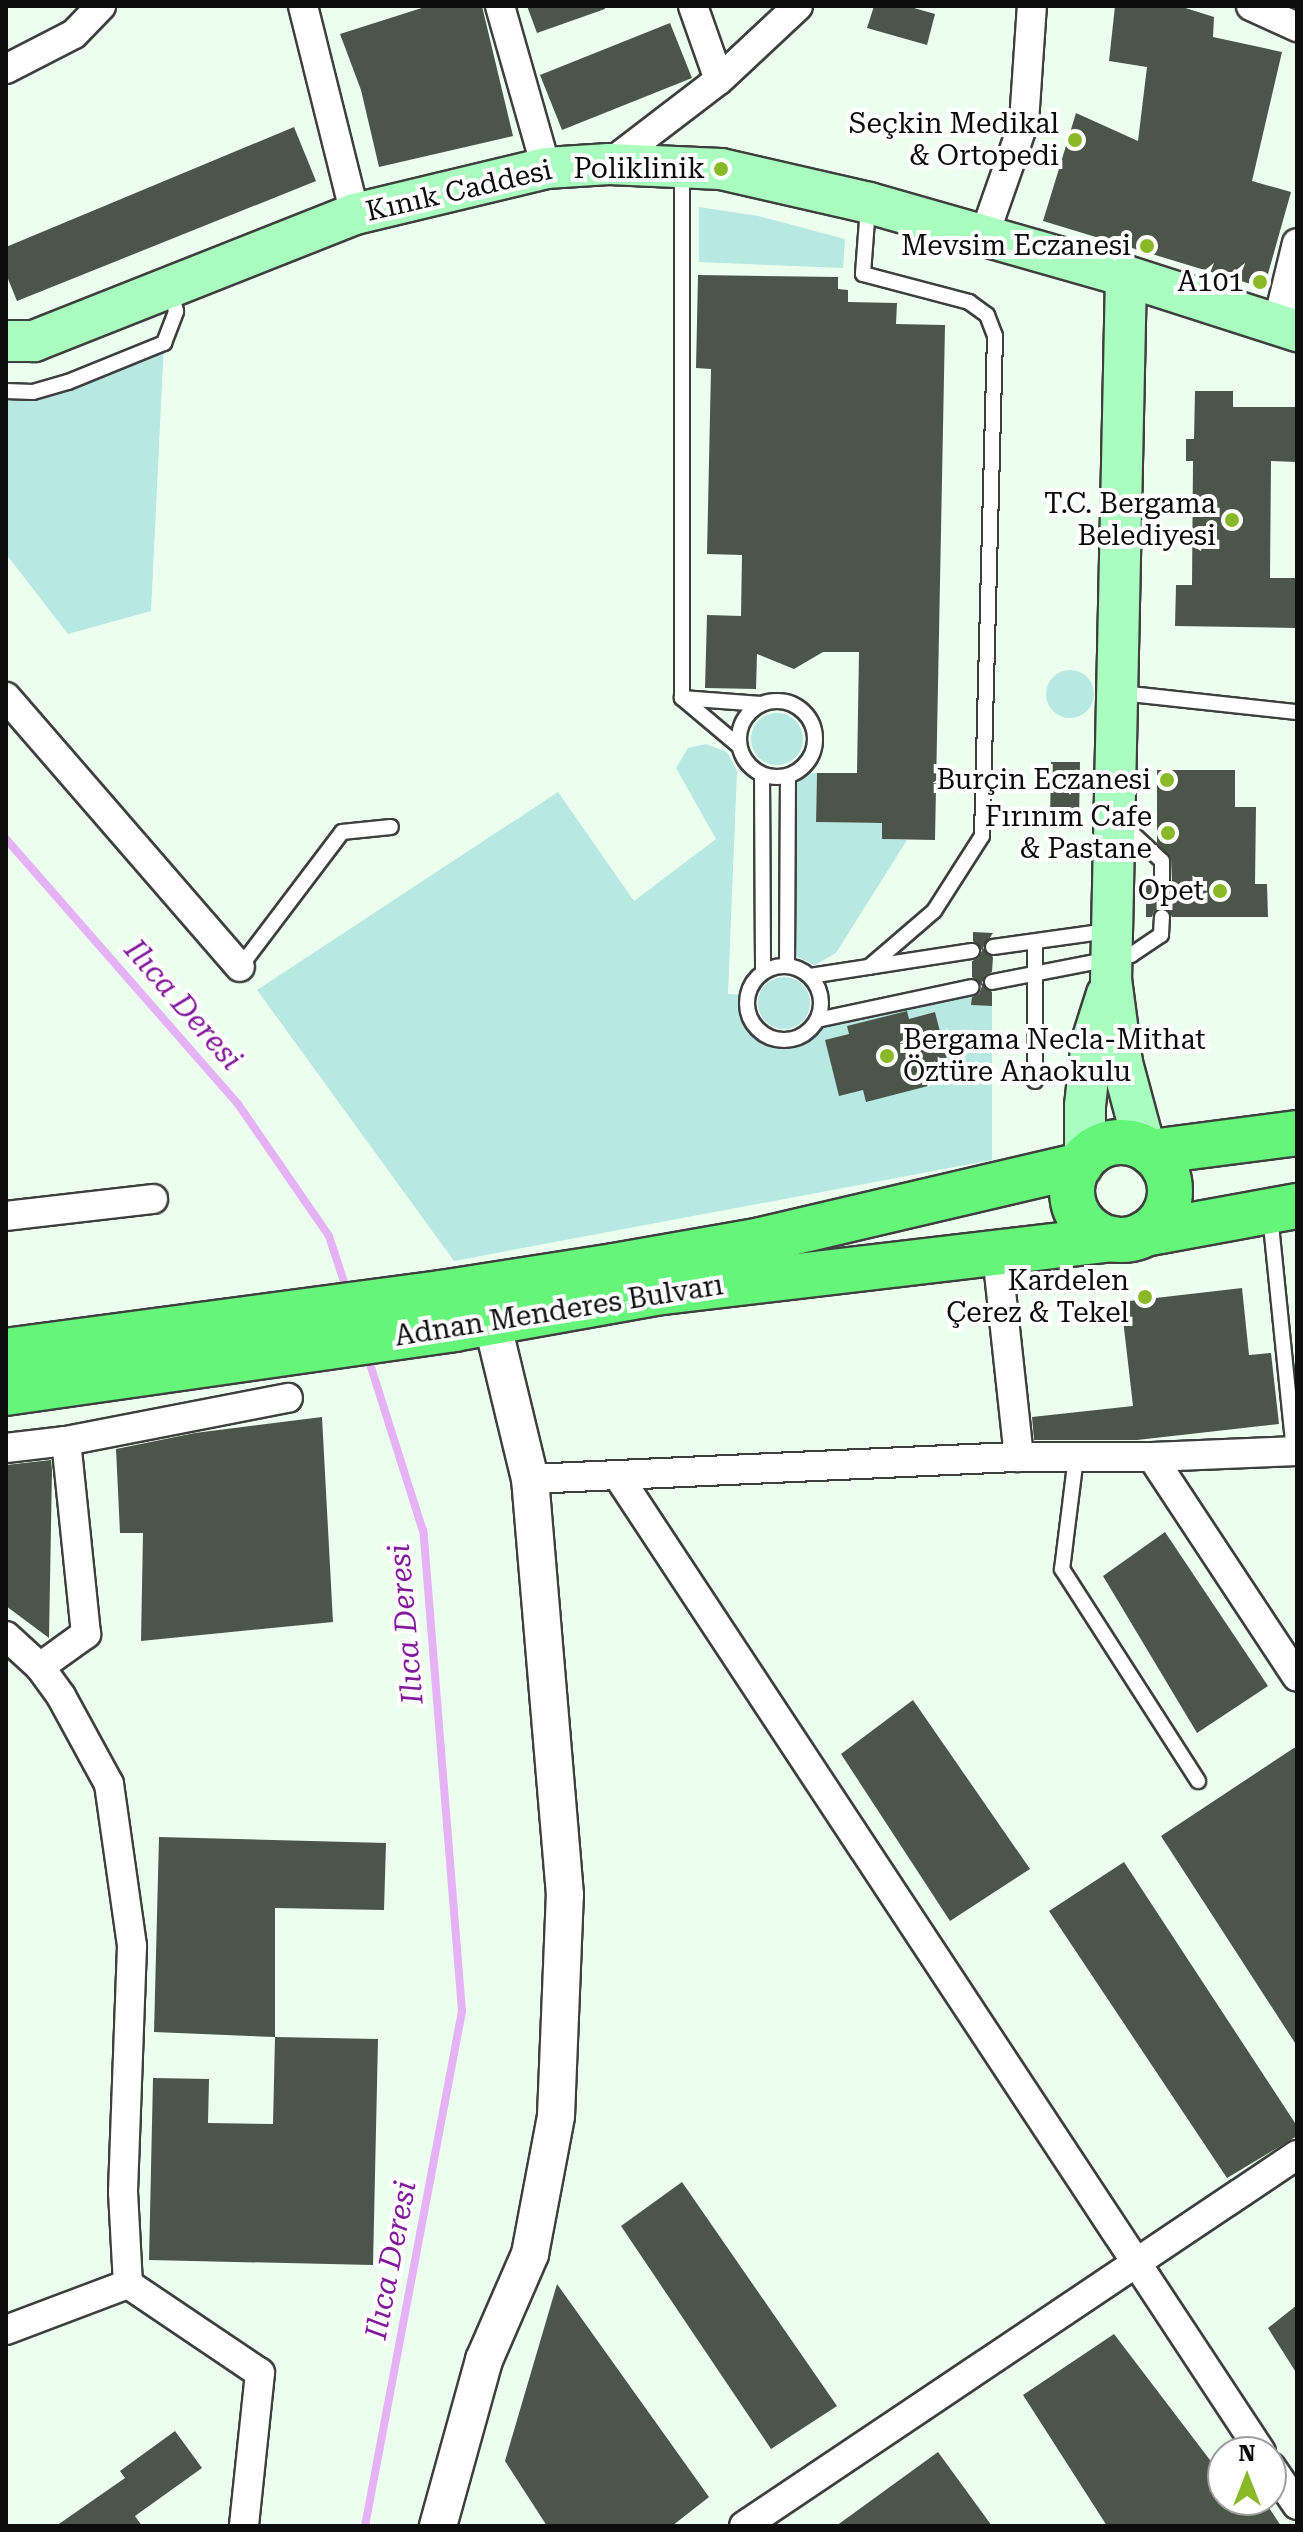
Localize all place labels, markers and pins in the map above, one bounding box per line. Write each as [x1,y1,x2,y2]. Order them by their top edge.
place label: Seçkin Medikal & Ortopedi [849,107,1059,173]
marker: Seçkin Medikal & Ortopedi [1066,131,1084,149]
place label: Poliklinik [573,152,705,186]
marker: Poliklinik [712,160,730,178]
place label: Mevsim Eczanesi [901,229,1131,263]
marker: Mevsim Eczanesi [1138,237,1156,255]
place label: A101 [1177,265,1244,299]
marker: A101 [1251,273,1269,291]
place label: T.C. Bergama Belediyesi [1044,487,1216,553]
marker: T.C. Bergama Belediyesi [1223,511,1241,529]
place label: Burçin Eczanesi [936,763,1151,797]
marker: Burçin Eczanesi [1158,771,1176,789]
place label: Fırınım Cafe & Pastane [985,800,1152,866]
marker: Fırınım Cafe & Pastane [1159,824,1177,842]
place label: Opet [1138,874,1204,908]
marker: Opet [1211,882,1229,900]
place label: Bergama Necla-Mithat Öztüre Anaokulu [903,1023,1206,1089]
marker: Bergama Necla-Mithat Öztüre Anaokulu [878,1047,896,1065]
place label: Kardelen Çerez & Tekel [946,1264,1129,1330]
marker: Kardelen Çerez & Tekel [1136,1288,1154,1306]

